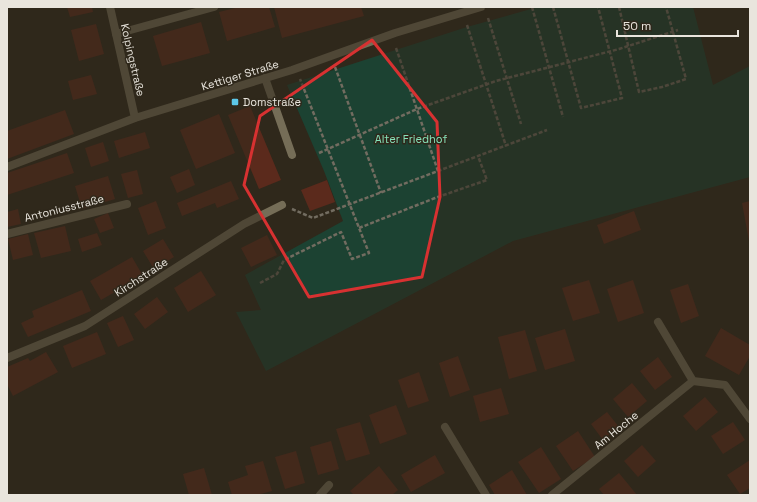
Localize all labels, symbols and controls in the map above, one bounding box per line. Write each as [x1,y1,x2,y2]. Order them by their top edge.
scale bar [617,12,738,38]
text: 50 m [623,18,651,34]
street label: Kolpingstraße [118,22,148,98]
street label: Kettiger Straße [200,57,280,93]
place label: Domstraße [243,95,301,109]
marker: Domstraße [230,97,240,107]
park label: Alter Friedhof [375,132,447,146]
street label: Antoniusstraße [23,191,105,225]
street label: Kirchstraße [112,254,170,300]
street label: Am Hoche [591,408,641,452]

